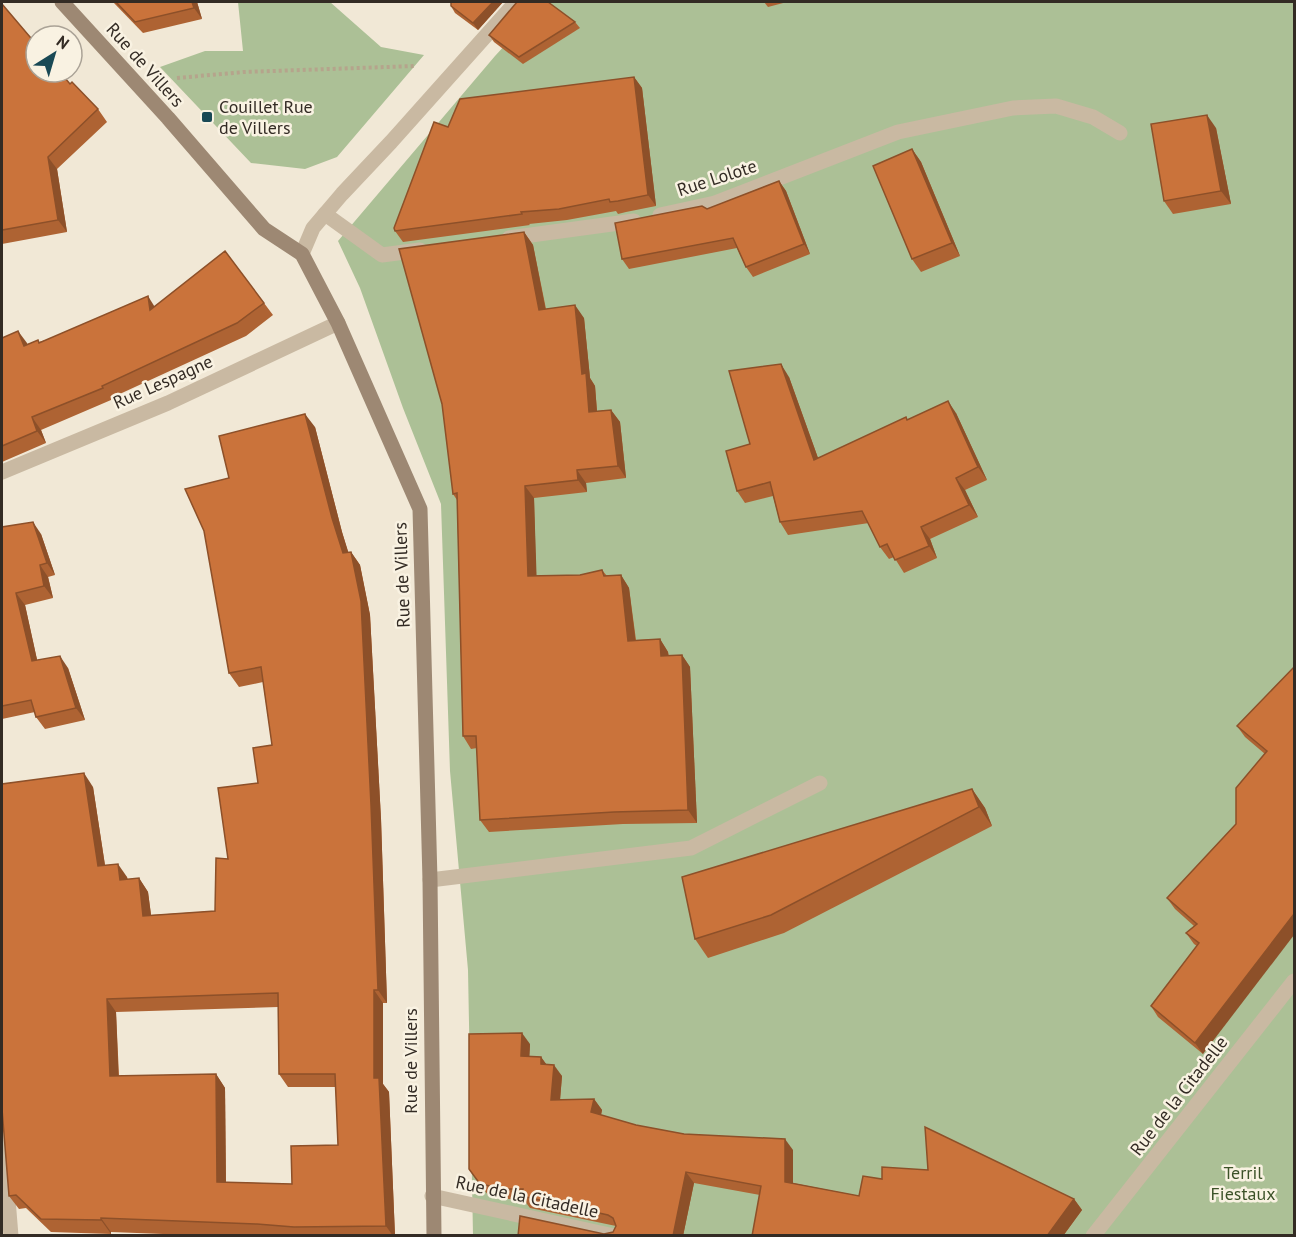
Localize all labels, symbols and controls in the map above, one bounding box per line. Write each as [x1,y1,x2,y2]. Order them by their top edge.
street label: Rue de Villers [101,18,189,112]
north arrow [24,24,84,84]
text: N [53,31,73,53]
place label: Couillet Rue de Villers [219,95,313,139]
marker: Couillet Rue de Villers [200,110,214,124]
street label: Rue Lolote [674,154,759,201]
street label: Rue Lespagne [109,349,216,414]
street label: Rue de Villers [388,522,415,628]
street label: Rue de Villers [399,1008,422,1114]
street label: Rue de la Citadelle [1125,1031,1232,1160]
park label: Terril Fiestaux [1211,1161,1275,1205]
street label: Rue de la Citadelle [454,1170,601,1223]

